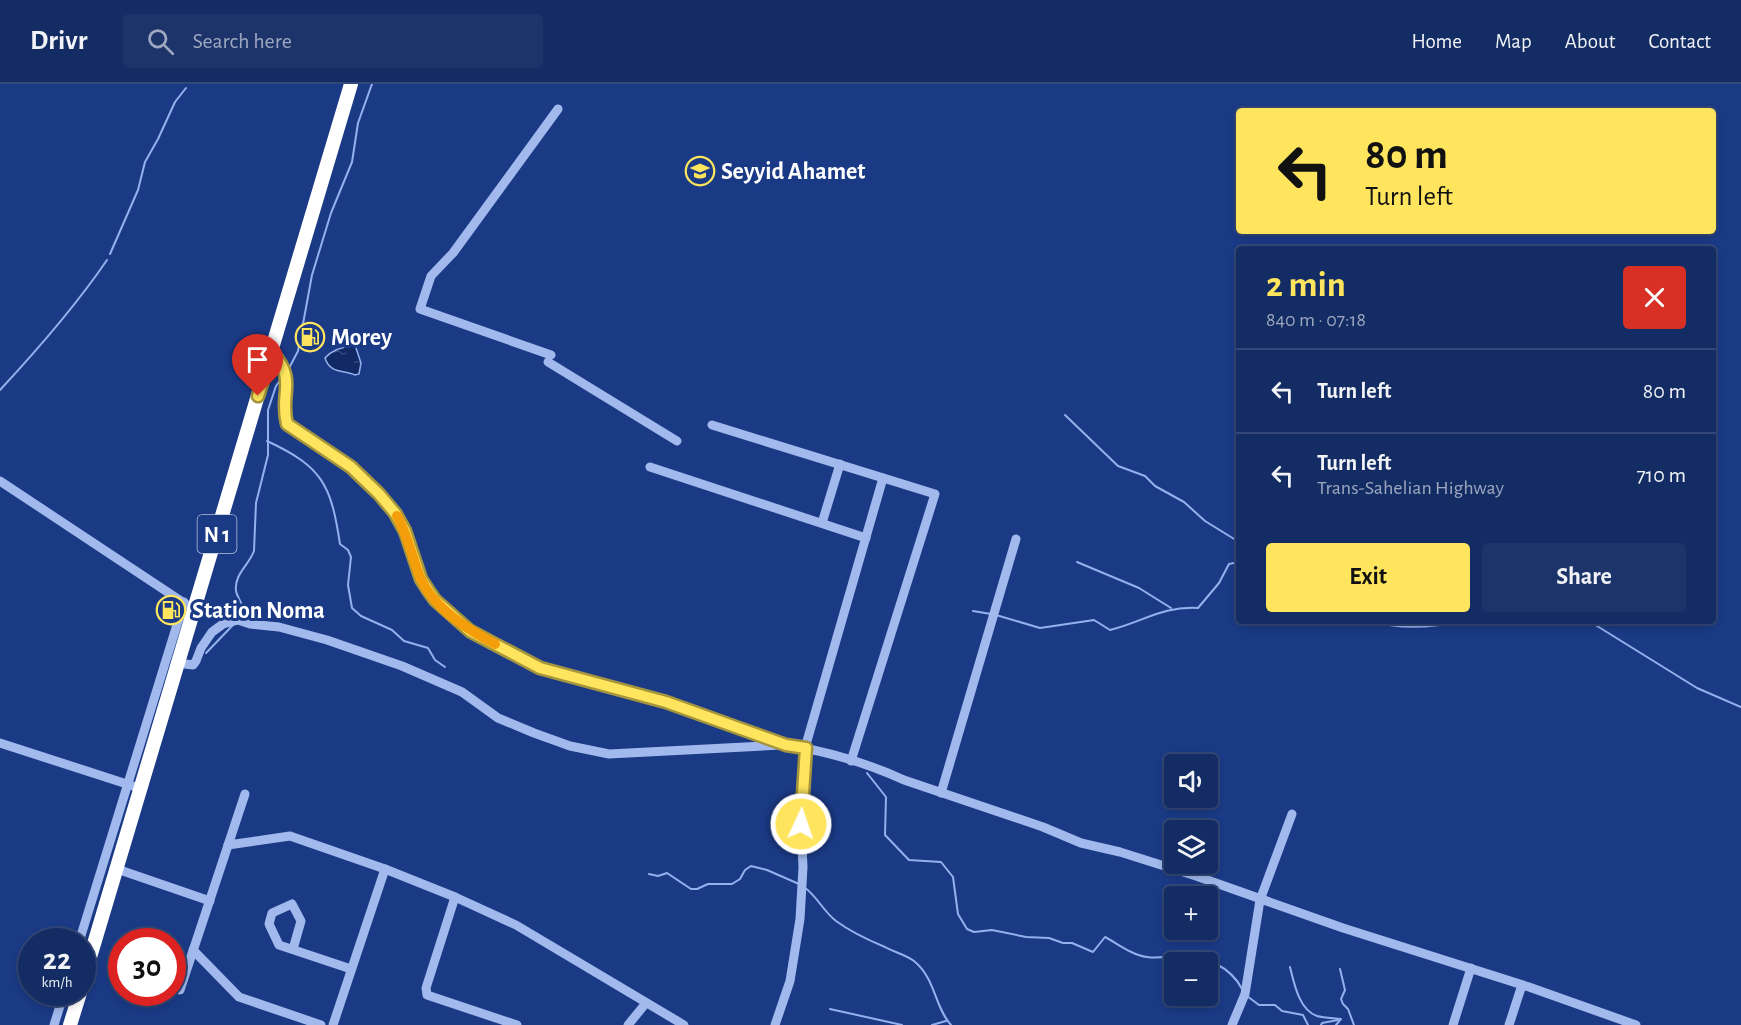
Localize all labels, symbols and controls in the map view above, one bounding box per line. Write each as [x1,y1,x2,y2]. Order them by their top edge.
search box [123,14,543,68]
icon: search [144,25,177,58]
text: Drivr [30,27,87,55]
text: Search here [192,30,292,52]
text: Home [1411,31,1462,52]
text: Map [1495,31,1532,52]
text: About [1565,31,1615,52]
text: Contact [1648,31,1711,52]
icon: left [1266,132,1344,210]
text: 80 m [1365,134,1448,176]
school or university icon: Seyyid Ahamet [684,155,716,187]
place label: Seyyid Ahamet [721,160,865,184]
text: Turn left [1365,183,1453,210]
button: close [1623,266,1686,329]
text: 2 min [1266,267,1346,303]
text: 840 m · 07:18 [1266,310,1366,330]
fuel station icon: Morey [294,321,326,353]
place label: Morey [331,326,392,350]
pin [232,334,283,396]
icon: arrive [241,343,274,376]
icon: left [1266,375,1299,408]
text: Turn left [1317,380,1391,402]
text: 80 m [1643,380,1686,402]
text: Turn left [1317,452,1391,474]
icon: left [1266,459,1299,492]
text: 710 m [1636,464,1686,486]
text: Trans-Sahelian Highway [1317,478,1504,498]
road number: N 1 [198,515,236,553]
button: Exit [1266,543,1470,612]
button: Share [1482,543,1686,612]
fuel station icon: Station Noma [155,594,187,626]
place label: Station Noma [192,599,325,623]
map controls [1164,754,1218,1006]
button: sound [1164,754,1218,808]
position arrow [769,792,833,856]
button: layers [1164,820,1218,874]
button: + [1164,886,1218,940]
speed limit sign: 30 [108,928,186,1006]
text: 22 [43,945,71,975]
button: − [1164,952,1218,1006]
text: km/h [42,975,72,990]

